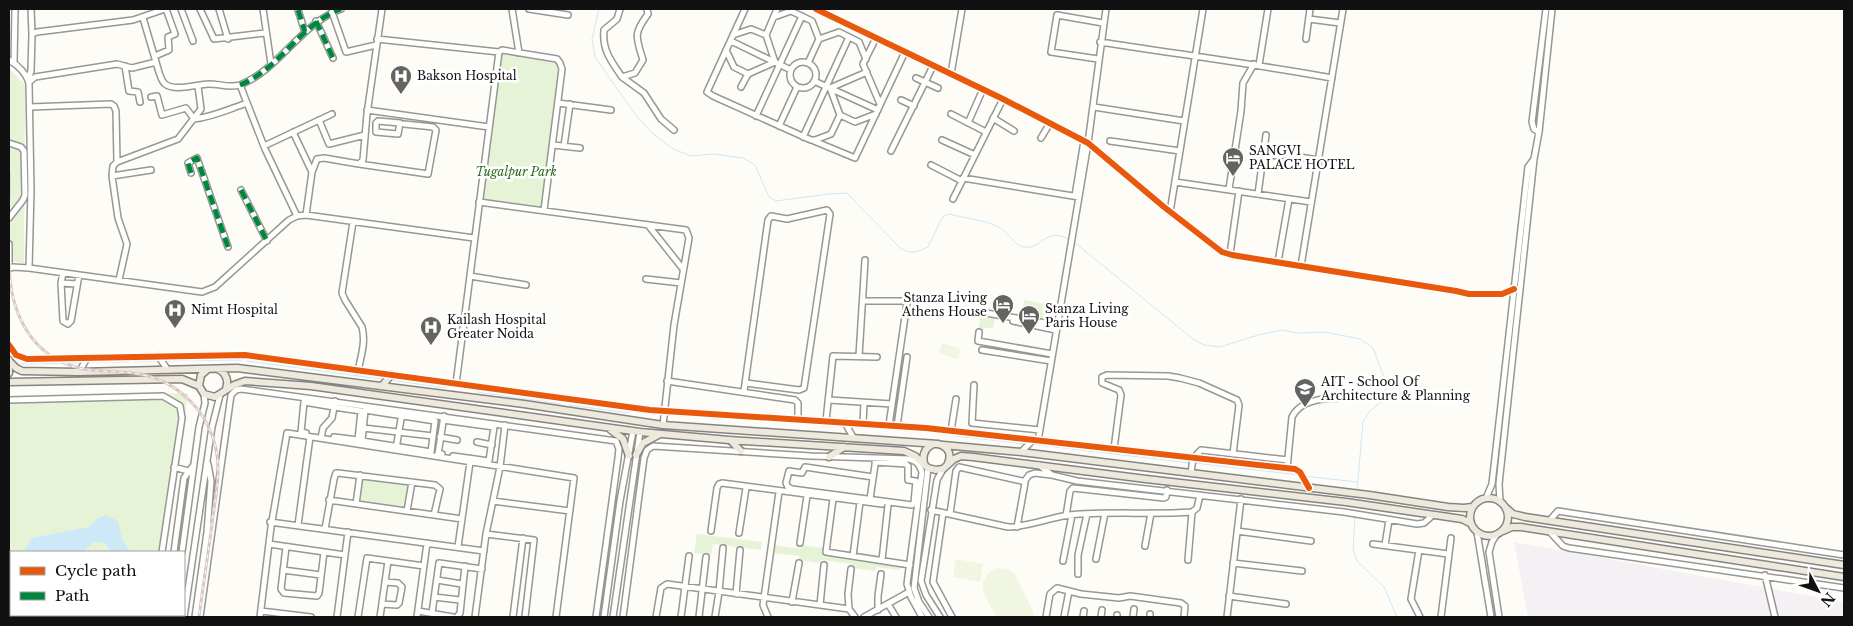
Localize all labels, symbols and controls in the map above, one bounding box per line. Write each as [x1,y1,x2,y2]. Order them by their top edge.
hospital icon: Bakson Hospital [389,64,413,95]
place label: Bakson Hospital [417,68,517,83]
place label: SANGVI PALACE HOTEL [1249,143,1355,172]
hotel icon: SANGVI PALACE HOTEL [1221,146,1245,177]
park label: Tugalpur Park [475,164,557,179]
place label: Stanza Living Athens House [901,290,988,319]
hotel icon: Stanza Living Athens House [991,293,1015,324]
hospital icon: Nimt Hospital [163,298,187,329]
place label: Stanza Living Paris House [1045,301,1129,330]
place label: Nimt Hospital [191,302,278,317]
hotel icon: Stanza Living Paris House [1017,304,1041,335]
place label: Kailash Hospital Greater Noida [447,312,546,341]
hospital icon: Kailash Hospital Greater Noida [419,315,443,346]
place label: AIT - School Of Architecture & Planning [1320,374,1471,403]
school or university icon: AIT - School Of Architecture & Planning [1293,377,1317,408]
legend [10,551,185,616]
text: Cycle path [55,561,137,580]
north arrow [1793,566,1843,616]
text: Path [55,586,89,605]
text: N [1817,589,1839,610]

